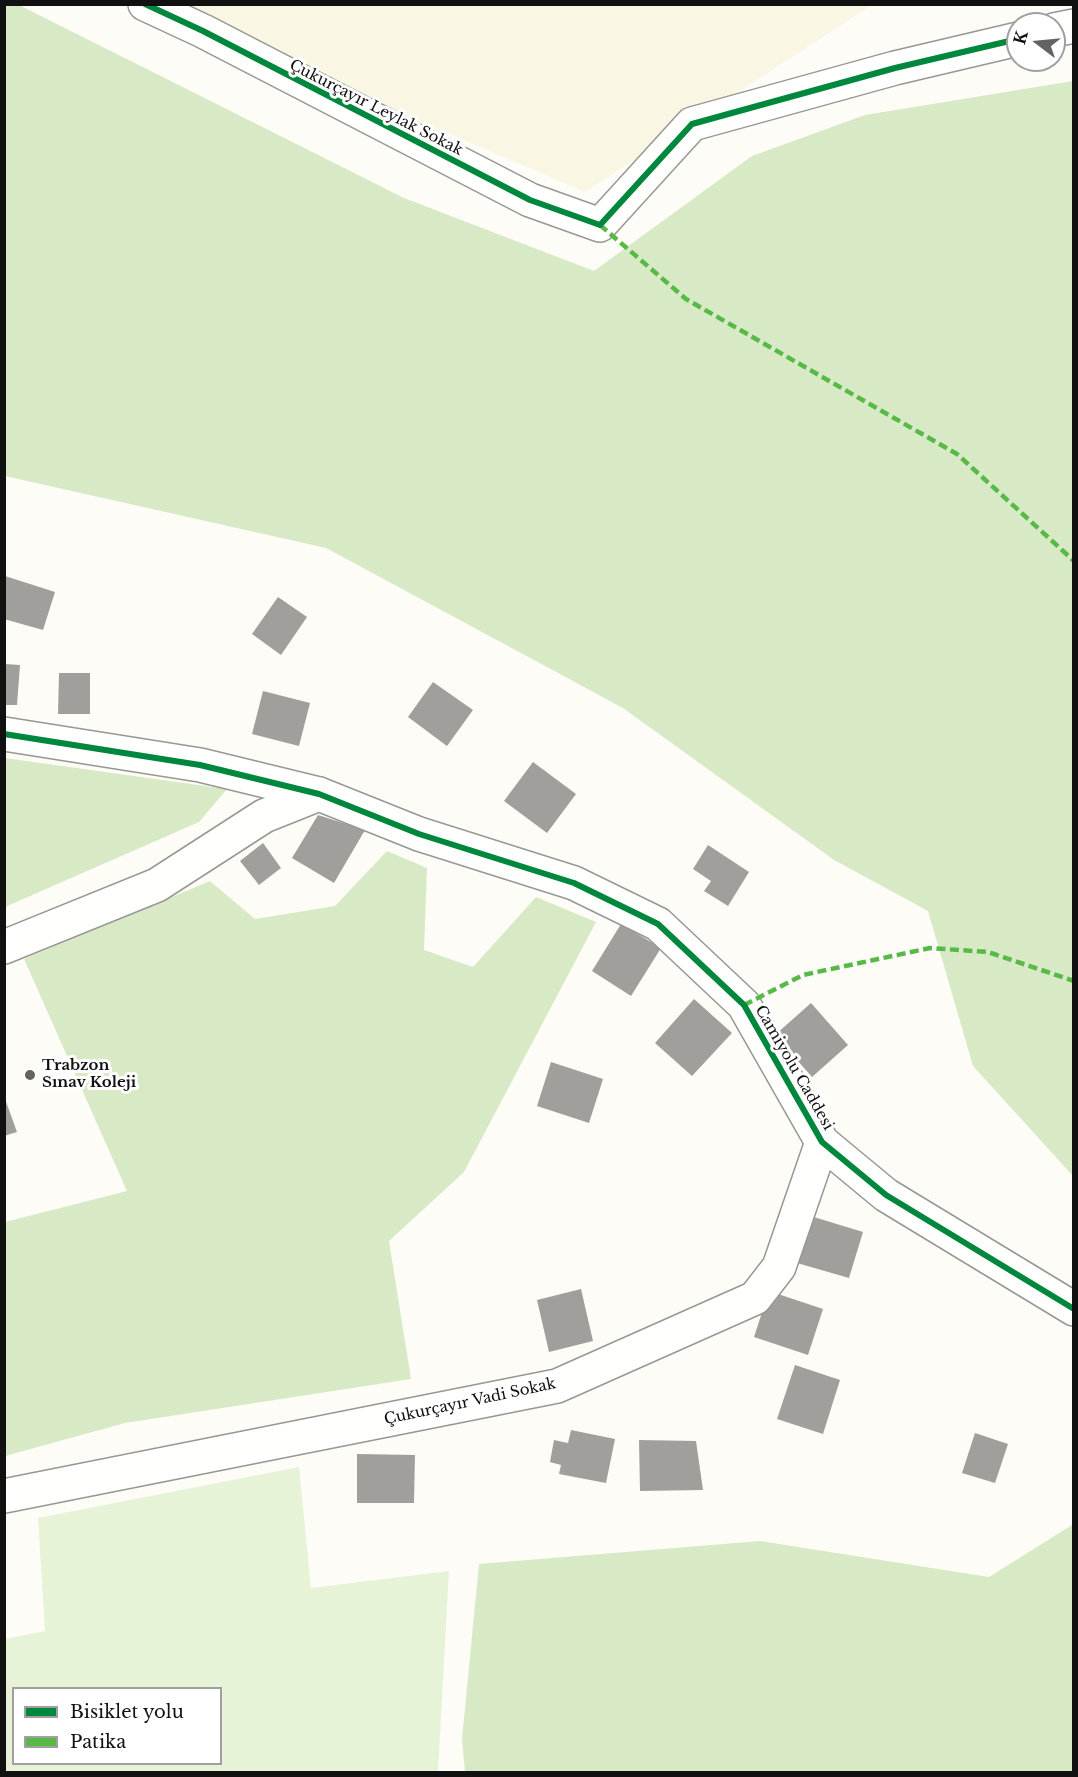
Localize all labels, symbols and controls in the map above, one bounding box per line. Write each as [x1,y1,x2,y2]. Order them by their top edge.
north arrow [1006,12,1066,72]
text: K [1009,29,1032,47]
street label: Çukurçayır Leylak Sokak [286,56,466,160]
street label: Camiyolu Caddesi [751,1002,837,1134]
place label: Trabzon Sınav Koleji [42,1057,136,1092]
marker: Trabzon Sınav Koleji [23,1068,37,1082]
street label: Çukurçayır Vadi Sokak [383,1375,557,1429]
legend [12,1687,222,1765]
text: Bisiklet yolu [70,1701,184,1723]
text: Patika [70,1731,126,1753]

